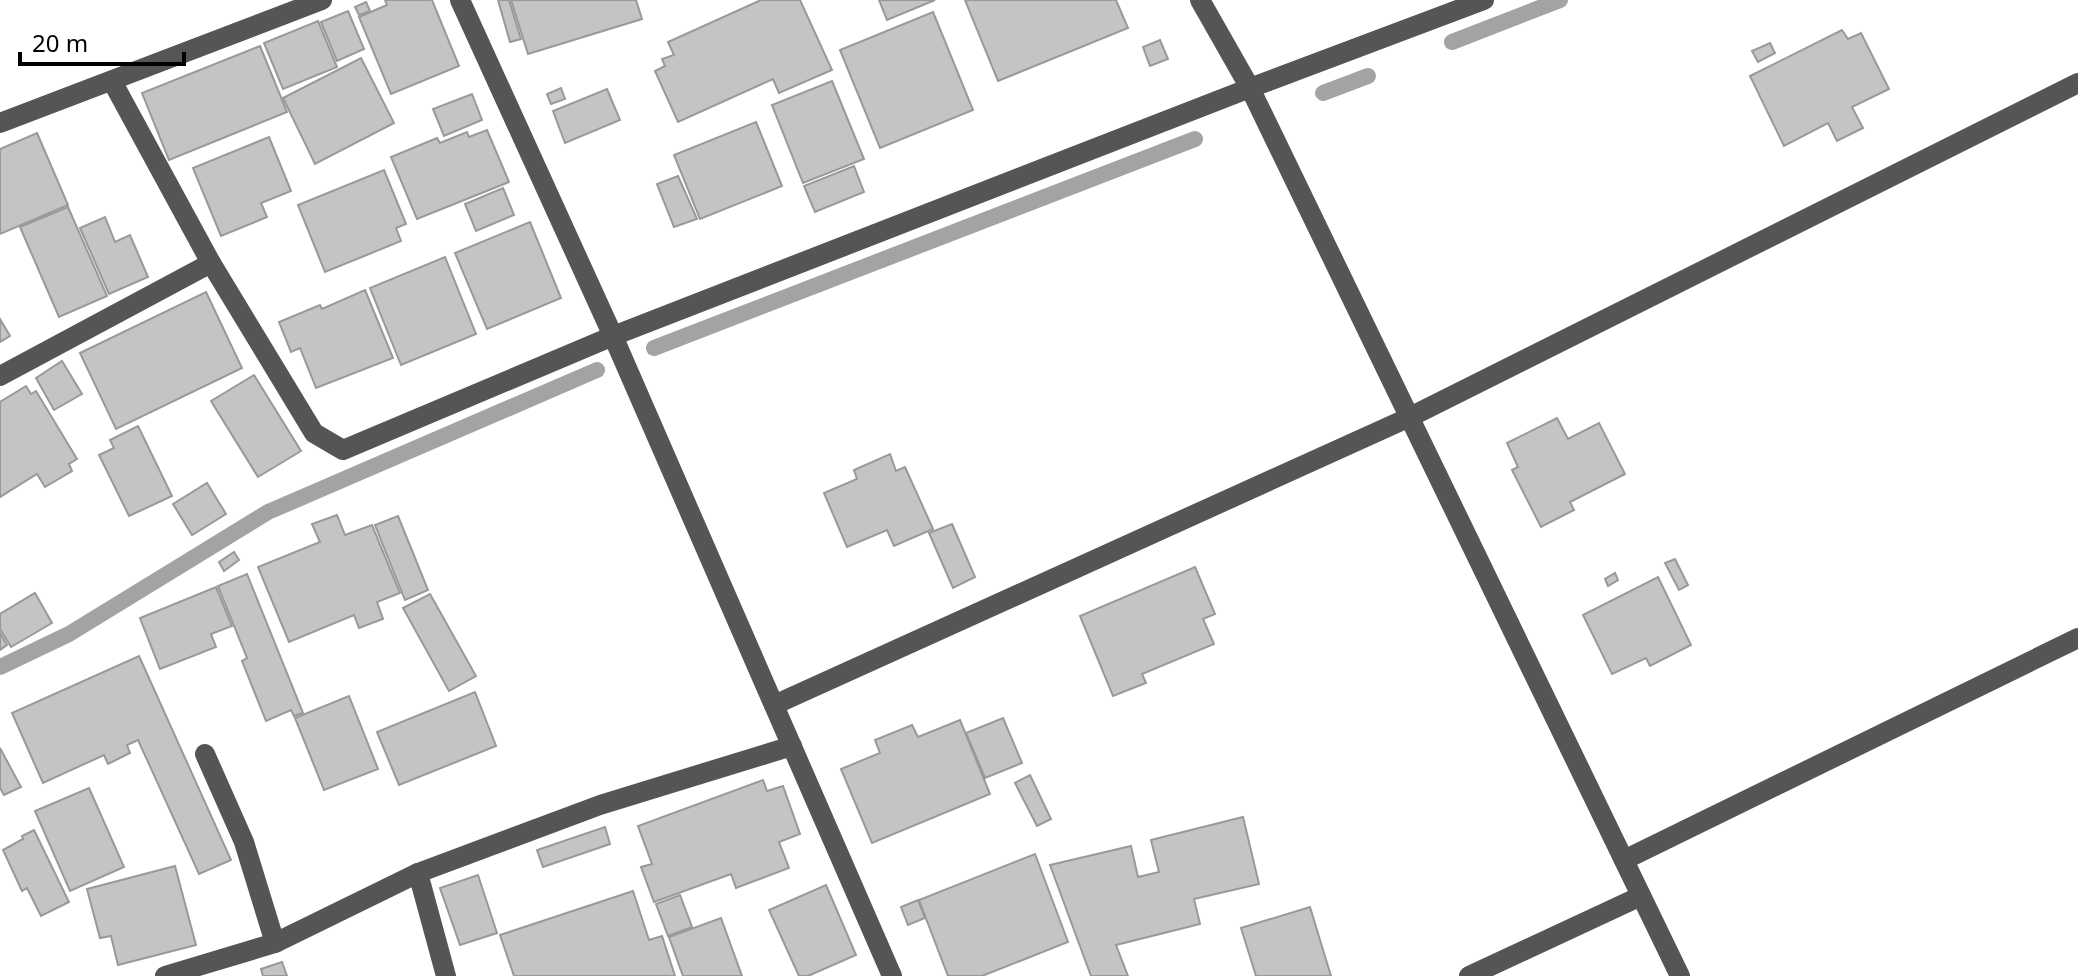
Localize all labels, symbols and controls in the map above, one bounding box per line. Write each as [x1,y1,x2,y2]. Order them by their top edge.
scale bar [20,16,184,66]
text: 20 m [32,26,88,59]

